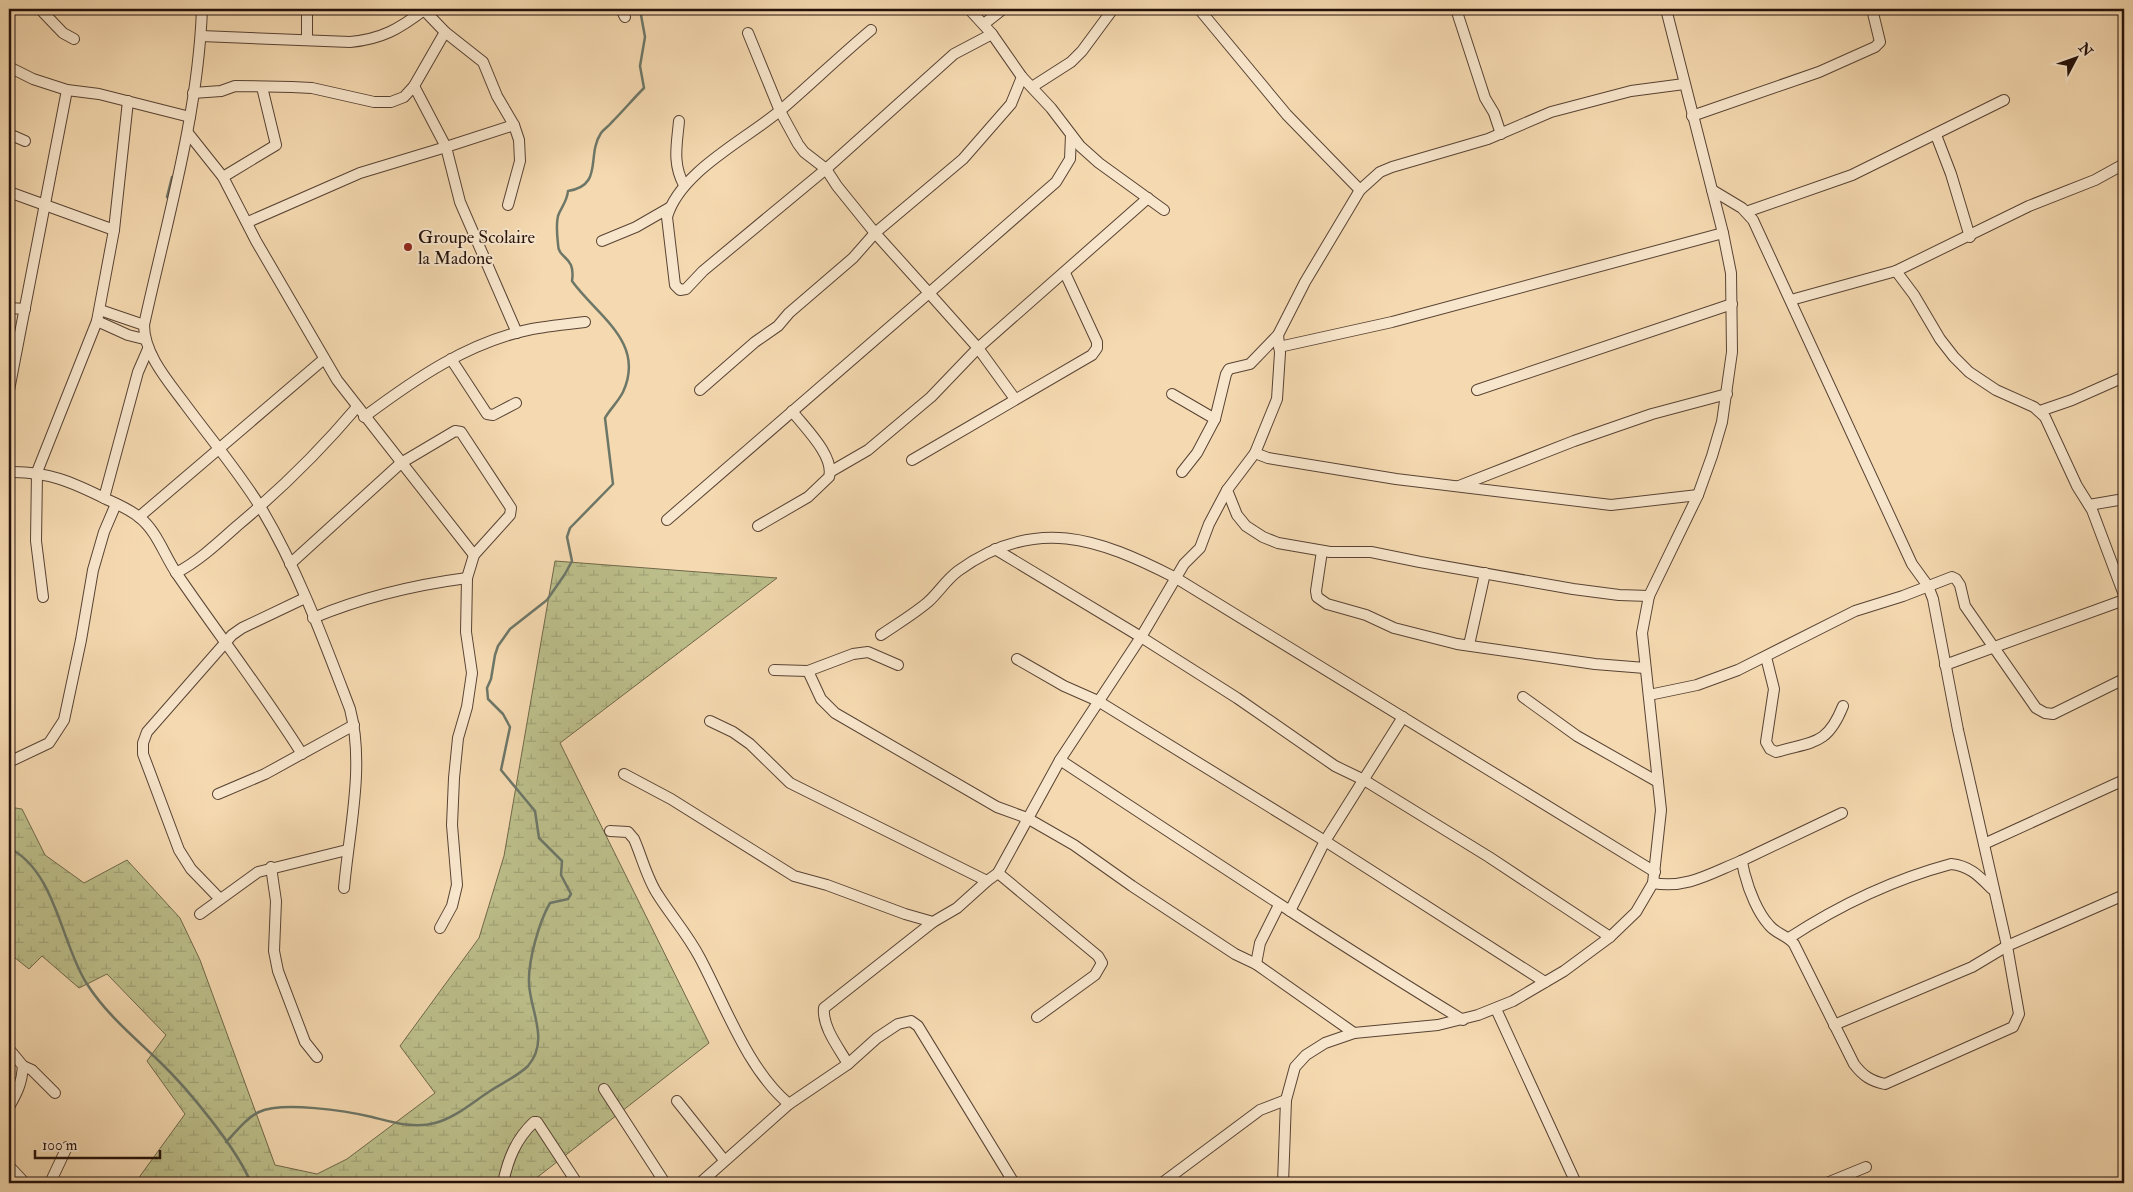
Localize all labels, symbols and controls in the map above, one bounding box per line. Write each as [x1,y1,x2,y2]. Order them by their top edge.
north arrow [2050,32,2100,82]
text: N [2074,39,2096,60]
place label: Groupe Scolaire la Madone [418,226,535,270]
marker: Groupe Scolaire la Madone [402,241,414,253]
scale bar [35,1127,160,1159]
text: 100 m [42,1136,78,1155]

